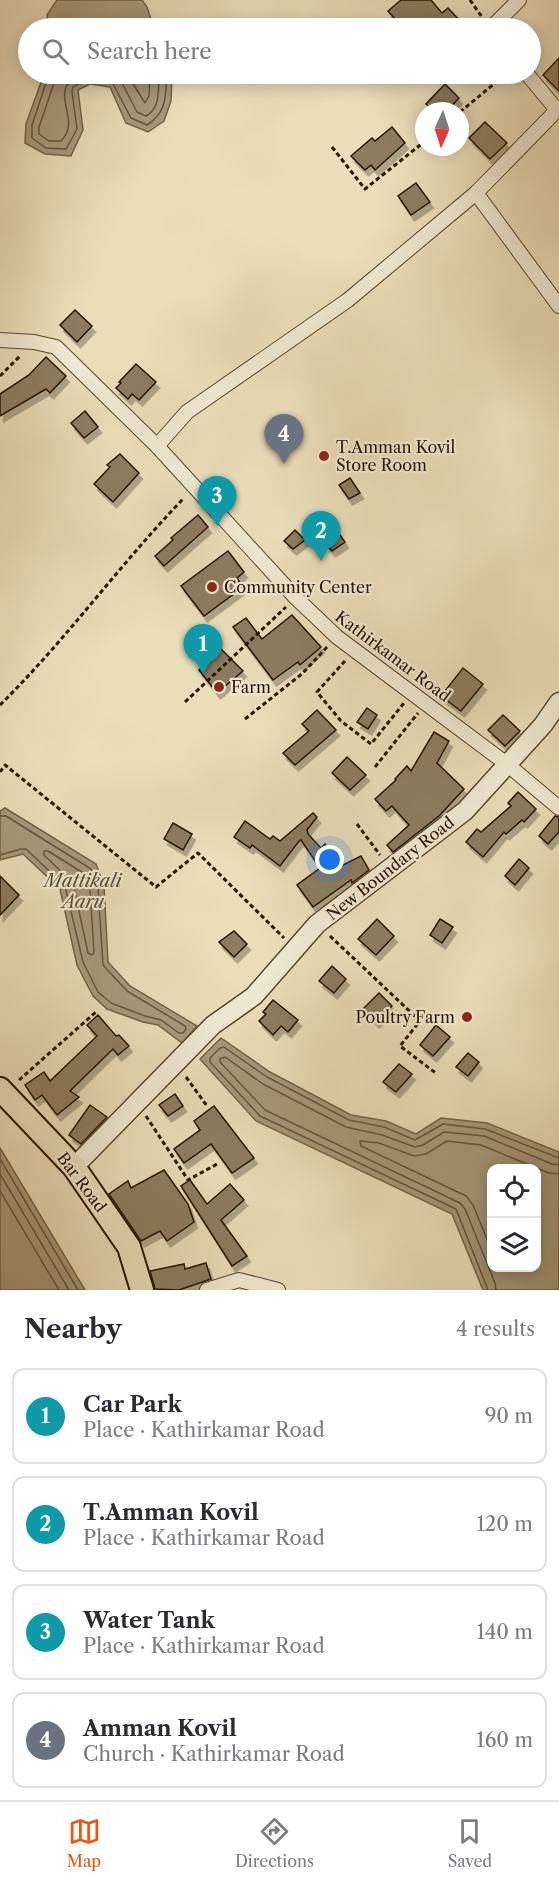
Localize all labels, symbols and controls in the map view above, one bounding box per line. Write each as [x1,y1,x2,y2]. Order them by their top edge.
search box [18,18,541,84]
icon: search [39,35,72,68]
text: Search here [87,38,212,65]
north arrow [415,102,469,156]
pin: 4 [264,414,304,464]
place label: T.Amman Kovil Store Room [336,437,455,475]
marker: T.Amman Kovil Store Room [317,449,331,463]
pin: 3 [198,476,236,526]
pin: 2 [302,512,340,561]
place label: Community Center [224,577,372,597]
marker: Community Center [205,580,219,594]
street label: Kathirkamar Road [331,606,455,706]
pin: 1 [184,624,222,674]
place label: Farm [231,677,271,697]
marker: Farm [212,680,226,694]
street label: New Boundary Road [322,812,458,924]
your location [315,845,344,874]
water label: Mattikali Aaru [42,870,123,913]
place label: Poultry Farm [355,1007,455,1027]
marker: Poultry Farm [460,1010,474,1024]
street label: Bar Road [53,1148,111,1216]
map controls [487,1164,541,1272]
button: locate [487,1164,541,1218]
button: layers [487,1218,541,1272]
text: Nearby [24,1313,122,1345]
text: 4 results [456,1317,535,1341]
text: Car Park [83,1391,182,1418]
text: 1 [41,1404,50,1428]
text: 90 m [485,1404,533,1428]
text: Place · Kathirkamar Road [83,1418,325,1442]
text: T.Amman Kovil [83,1499,259,1526]
text: 2 [40,1512,51,1536]
text: 120 m [476,1512,533,1536]
text: Place · Kathirkamar Road [83,1526,325,1550]
text: Water Tank [83,1607,215,1634]
text: 3 [40,1620,51,1644]
text: 140 m [476,1620,533,1644]
text: Place · Kathirkamar Road [83,1634,325,1658]
text: Amman Kovil [83,1715,237,1742]
text: 4 [40,1728,51,1752]
text: 160 m [476,1728,533,1752]
text: Church · Kathirkamar Road [83,1742,345,1766]
tab: Map [67,1815,101,1871]
tab: Directions [235,1815,314,1871]
tab: Saved [448,1815,492,1871]

